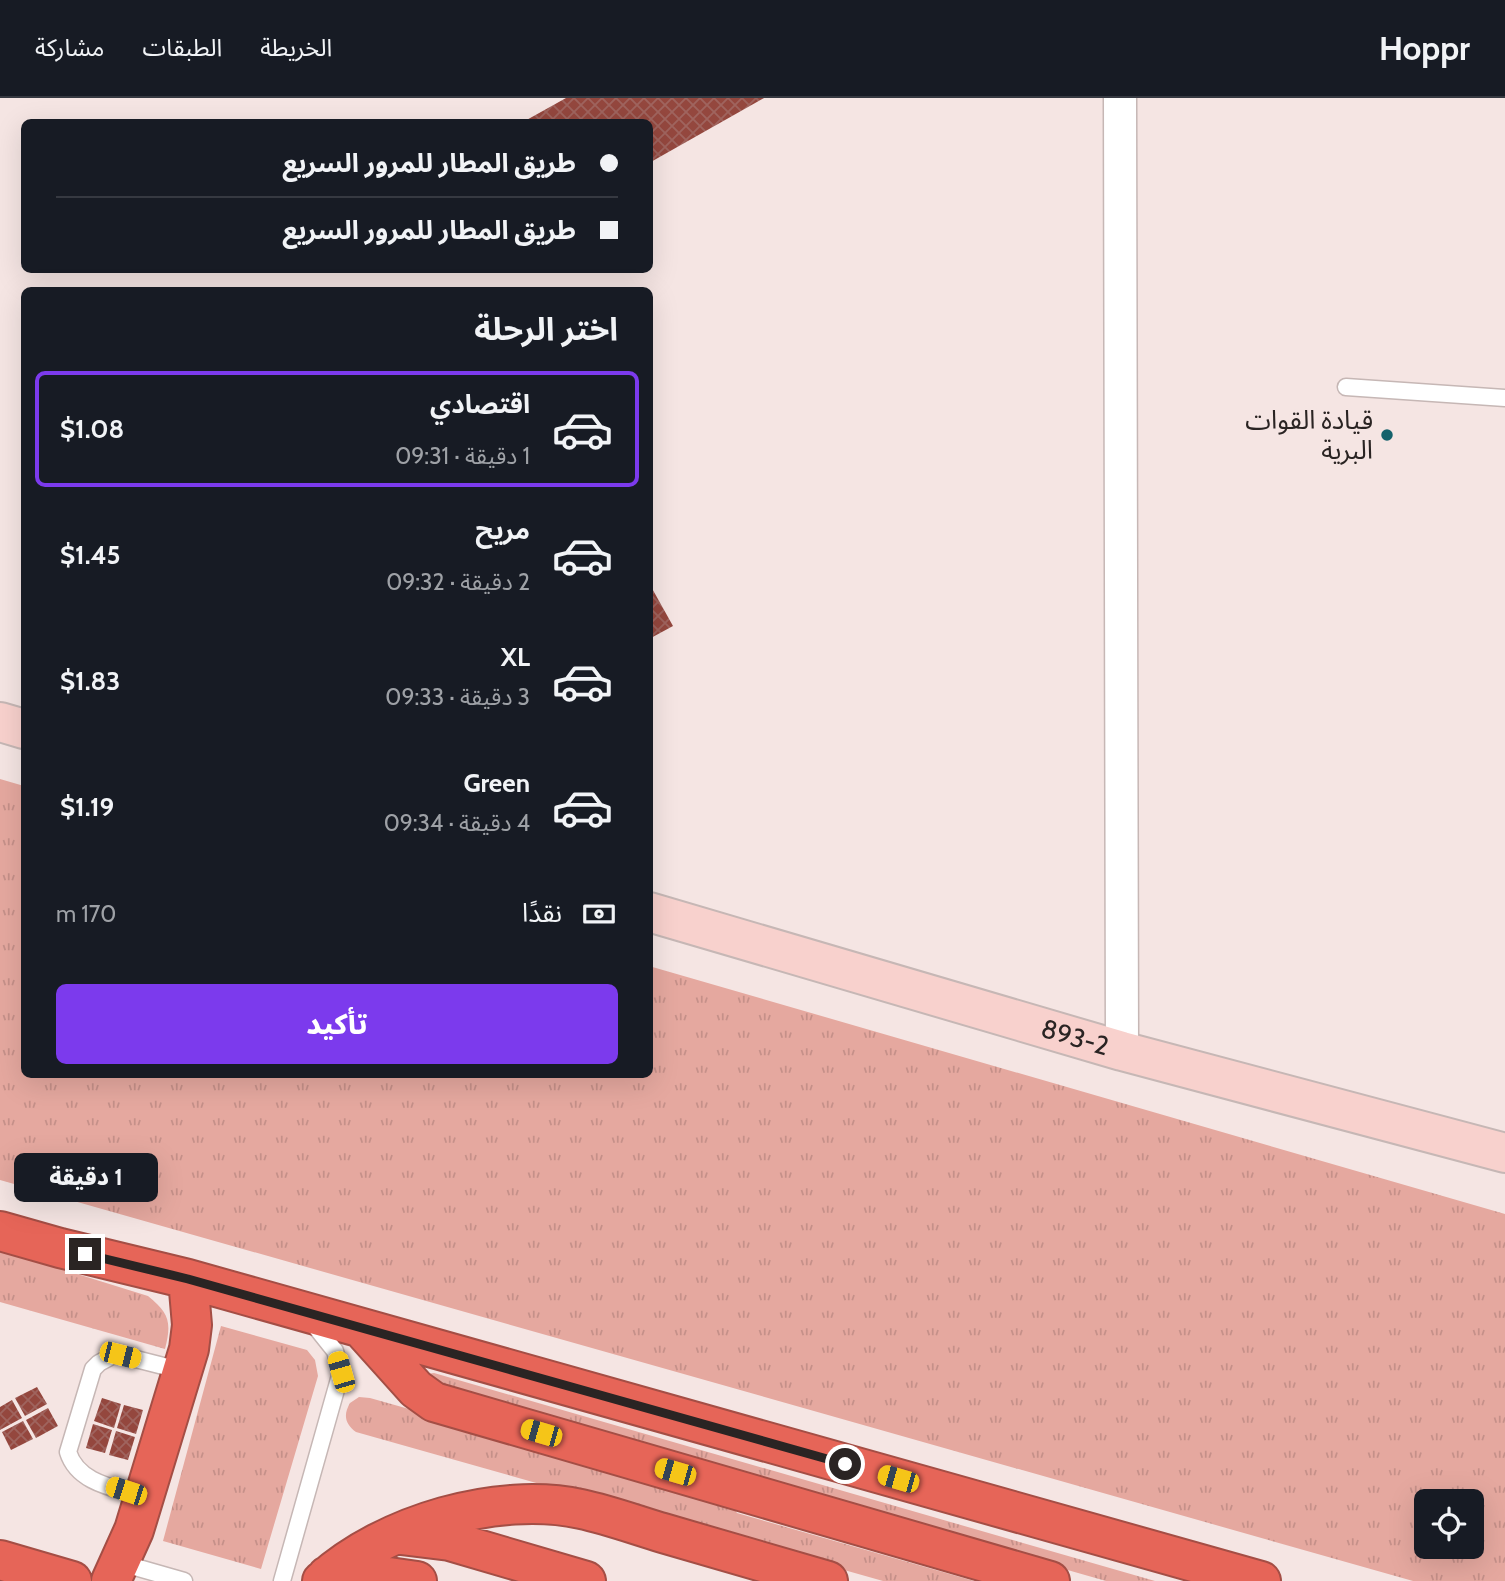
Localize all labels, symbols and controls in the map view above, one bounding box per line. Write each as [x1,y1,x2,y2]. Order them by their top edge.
text: Hoppr [1379,28,1470,68]
text: مشاركة [35,33,104,62]
text: الطبقات [142,33,222,62]
text: الخريطة [260,33,332,62]
text: طريق المطار للمرور السريع [282,147,576,179]
text: طريق المطار للمرور السريع [282,214,576,246]
text: اختر الرحلة [474,309,618,348]
text: اقتصادي [430,388,530,420]
icon: car [551,398,614,461]
place label: قيادة القوات البرية [1245,404,1373,466]
text: $1.08 [60,413,124,445]
marker: قيادة القوات البرية [1379,427,1395,443]
text: 1 دقيقة · 09:31 [395,442,530,470]
text: مريح [475,514,530,546]
icon: car [551,524,614,587]
text: $1.45 [60,539,121,571]
text: 2 دقيقة · 09:32 [386,568,530,596]
text: XL [501,641,530,673]
icon: car [551,650,614,713]
text: $1.83 [60,665,120,697]
text: 3 دقيقة · 09:33 [385,683,530,711]
text: Green [463,767,530,799]
icon: car [551,776,614,839]
text: $1.19 [60,791,114,823]
text: 4 دقيقة · 09:34 [384,809,530,837]
icon: cash [580,895,618,933]
text: نقدًا [522,897,562,929]
text: 170 m [56,900,116,928]
button: تأكيد [56,984,618,1064]
street label: 893-2 [1037,1012,1113,1062]
callout: 1 دقيقة [13,1152,157,1202]
text: 1 دقيقة [49,1163,123,1191]
route end [69,1238,101,1270]
car [98,1340,143,1370]
car [326,1349,357,1395]
car [518,1417,565,1449]
route start [829,1448,861,1480]
car [652,1456,699,1488]
car [875,1463,922,1495]
car [103,1475,150,1507]
map controls [1414,1489,1484,1559]
button: locate [1414,1489,1484,1559]

